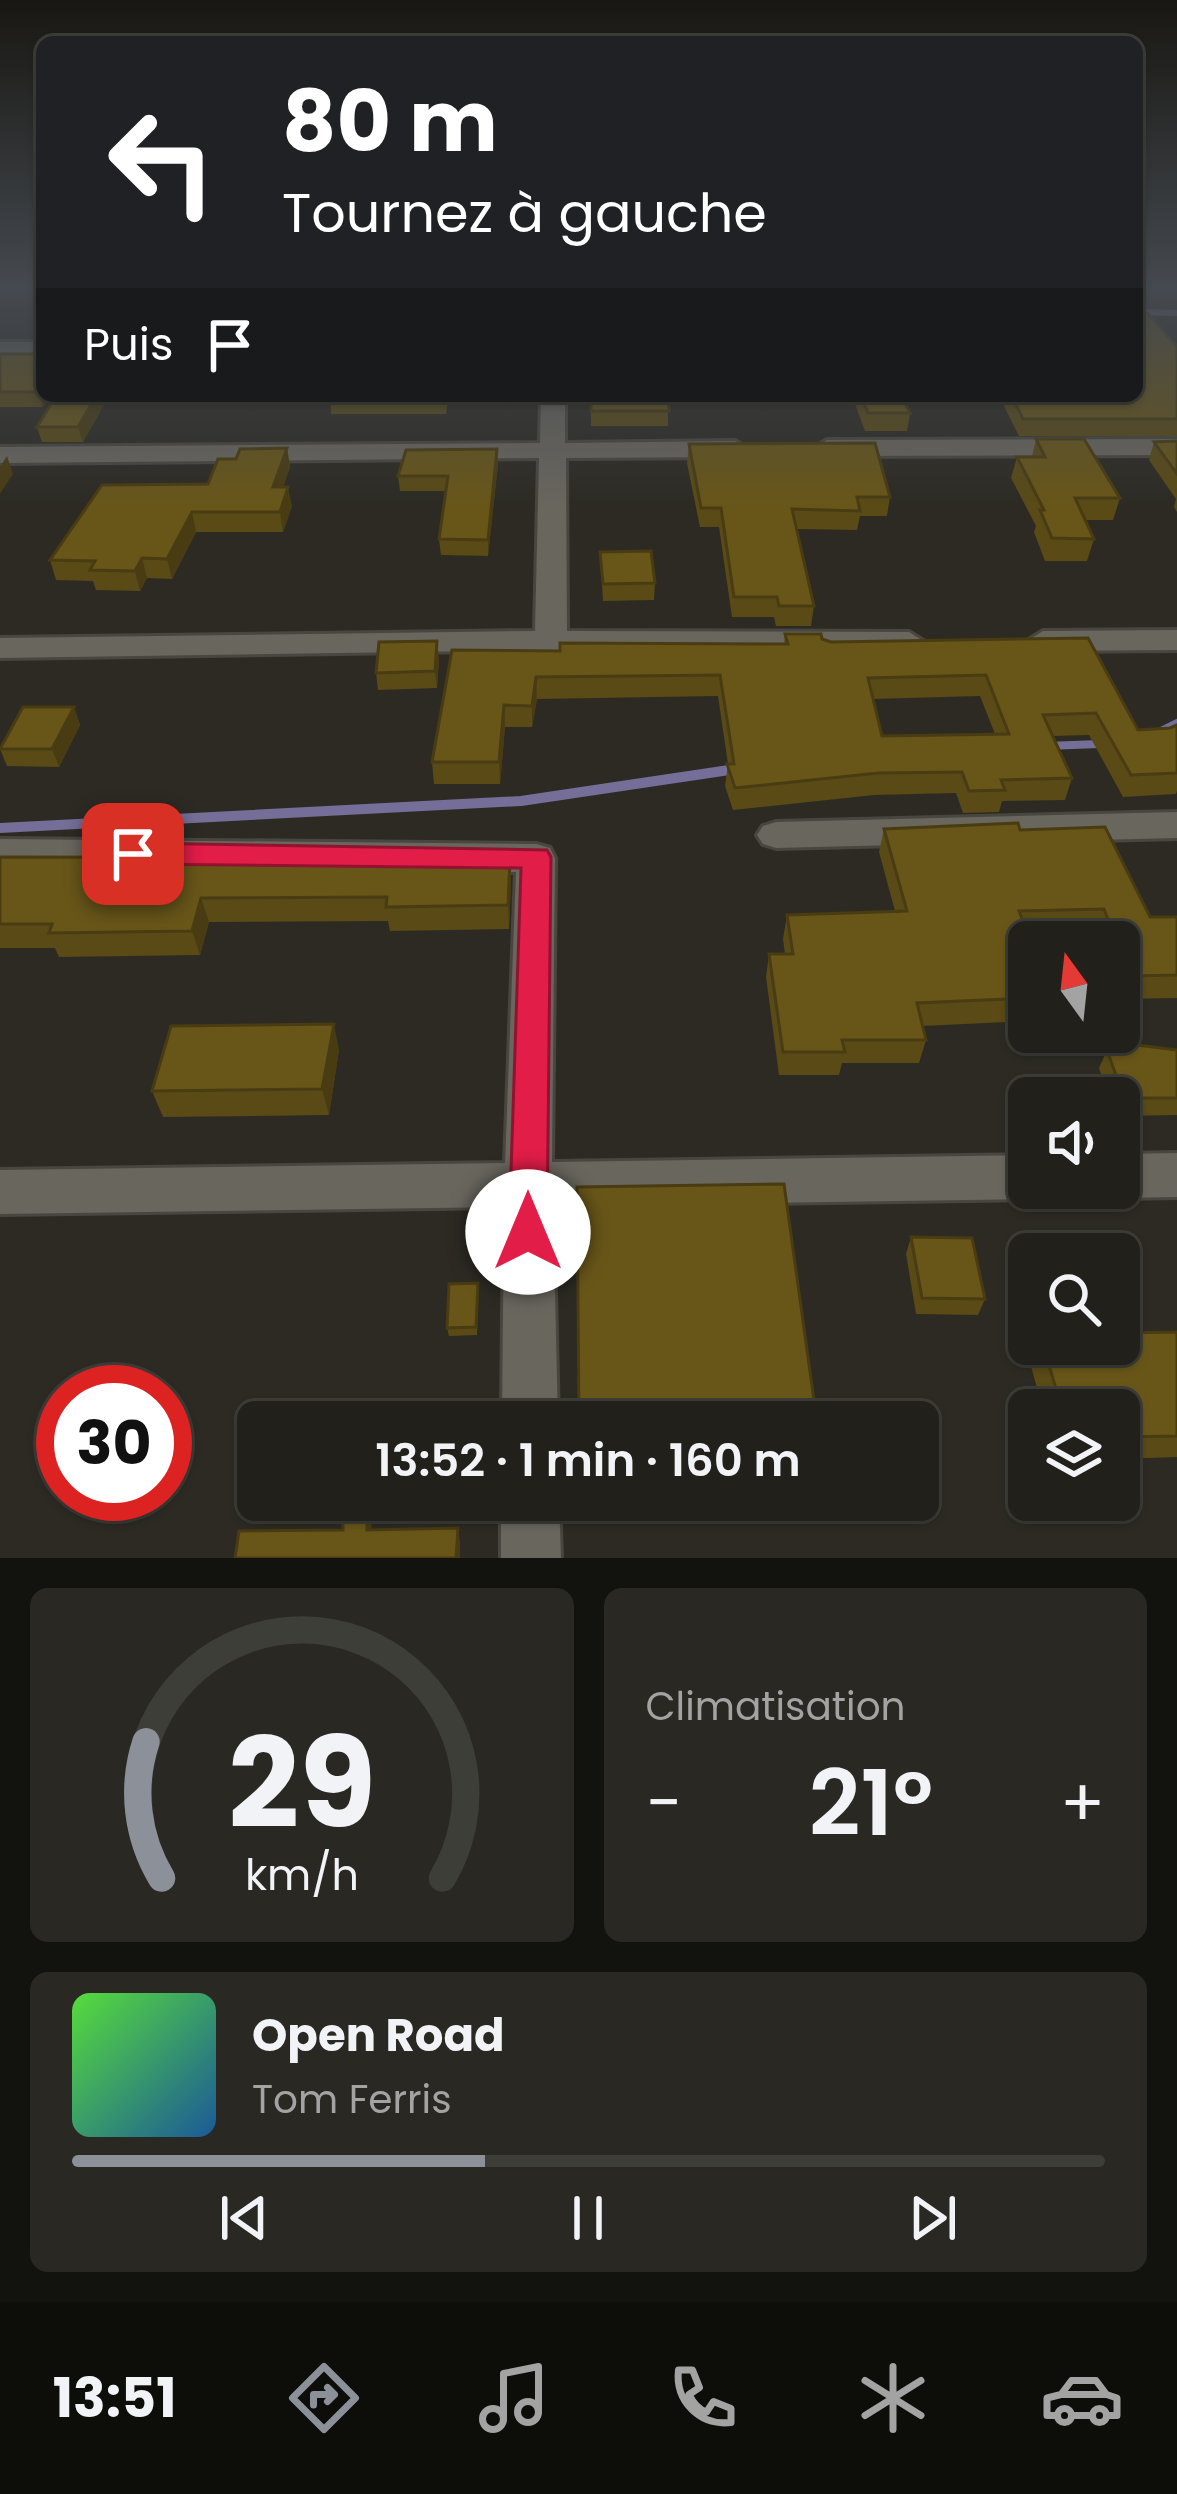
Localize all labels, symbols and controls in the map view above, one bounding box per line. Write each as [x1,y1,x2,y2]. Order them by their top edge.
text: 80 m [282,63,498,180]
icon: left [84,84,240,240]
text: Tournez à gauche [282,175,767,251]
icon: arrive [197,312,263,378]
text: Puis [84,313,173,376]
pin [82,803,184,905]
icon: arrive [100,821,166,887]
north arrow [1008,921,1140,1053]
map controls [1008,921,1140,1521]
button: sound [1008,1077,1140,1209]
position arrow [465,1169,591,1295]
button: search [1008,1233,1140,1365]
speed limit sign: 30 [36,1365,192,1521]
button: layers [1008,1389,1140,1521]
text: 13:52 · 1 min · 160 m [375,1429,801,1492]
text: Climatisation [646,1679,906,1734]
text: 29 [228,1696,376,1871]
text: 21° [809,1740,933,1867]
text: − [646,1757,682,1849]
text: + [1060,1757,1105,1849]
text: km/h [245,1845,359,1905]
text: Open Road [252,2004,505,2067]
text: Tom Ferris [252,2072,452,2127]
icon: previous [211,2185,277,2251]
icon: pause [555,2185,621,2251]
icon: next [900,2185,966,2251]
icon: directions [282,2356,366,2440]
icon: music [472,2356,556,2440]
icon: phone [661,2356,745,2440]
icon: climate [851,2356,935,2440]
icon: car [1040,2356,1124,2440]
text: 13:51 [53,2360,176,2436]

